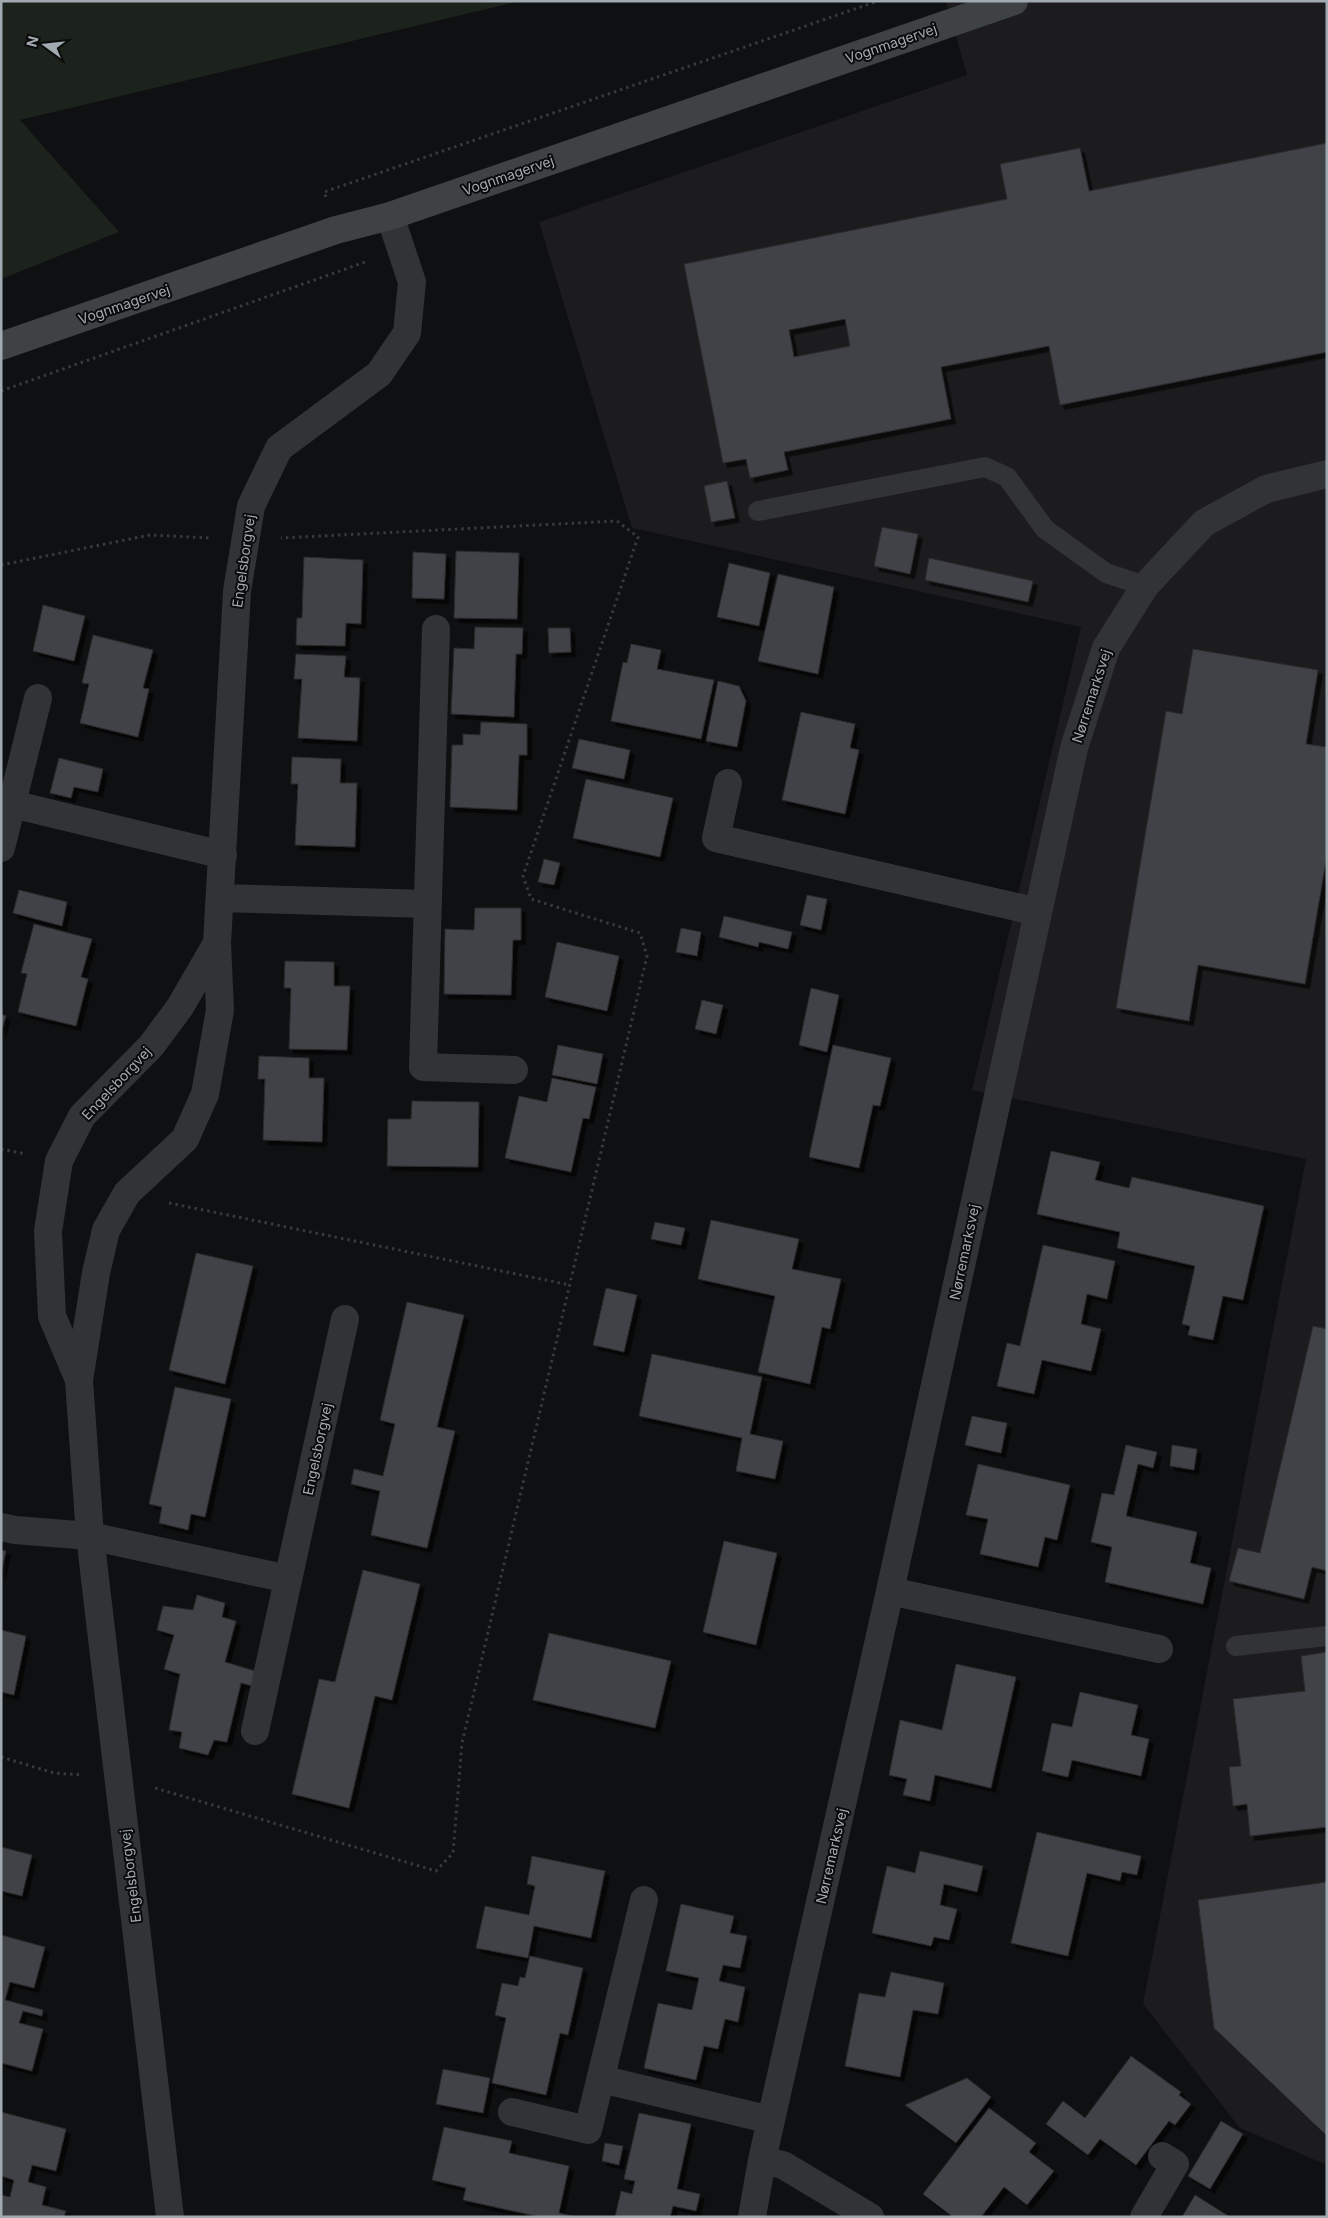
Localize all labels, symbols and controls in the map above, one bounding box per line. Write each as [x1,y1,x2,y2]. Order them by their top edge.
street label: Vognmagervej [843,19,939,67]
north arrow [20,20,70,70]
text: N [22,34,42,49]
street label: Vognmagervej [460,151,556,199]
street label: Vognmagervej [76,280,172,328]
street label: Engelsborgvej [228,513,258,609]
street label: Nørremarksvej [1068,647,1114,745]
street label: Engelsborgvej [78,1043,154,1123]
street label: Nørremarksvej [946,1203,982,1301]
street label: Engelsborgvej [299,1401,335,1497]
street label: Nørremarksvej [812,1807,850,1905]
street label: Engelsborgvej [116,1828,144,1924]

